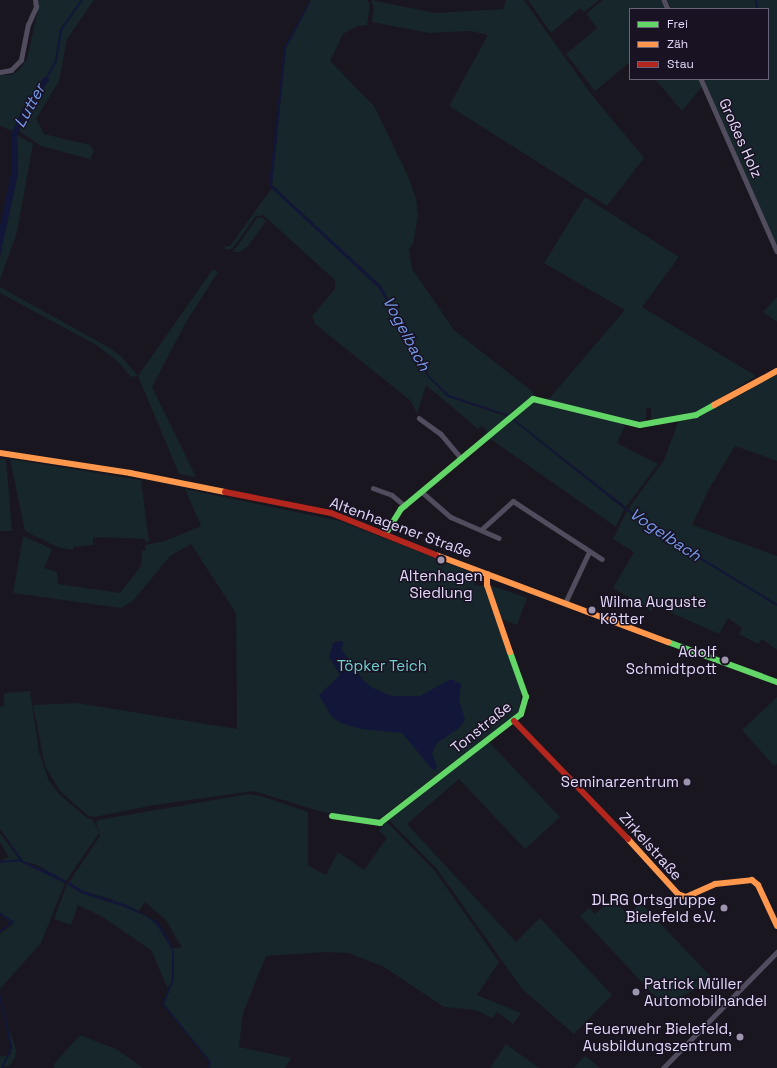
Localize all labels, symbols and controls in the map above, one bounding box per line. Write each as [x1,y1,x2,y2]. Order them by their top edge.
legend [629,8,769,80]
text: Frei [667,16,688,32]
text: Zäh [667,36,688,52]
text: Stau [667,56,694,72]
water label: Lutter [10,81,50,131]
street label: Großes Holz [715,95,767,181]
water label: Vogelbach [378,294,434,374]
street label: Altenhagener Straße [327,493,475,561]
water label: Vogelbach [626,504,704,566]
marker: Altenhagen Siedlung [436,555,446,565]
place label: Altenhagen Siedlung [399,566,483,601]
place label: Wilma Auguste Kötter [600,592,707,627]
marker: Wilma Auguste Kötter [587,605,597,615]
place label: Adolf Schmidtpott [626,642,717,677]
marker: Adolf Schmidtpott [720,655,730,665]
park label: Töpker Teich [337,657,427,675]
street label: Tonstraße [447,697,515,757]
place label: Seminarzentrum [561,773,679,791]
marker: Seminarzentrum [682,777,692,787]
street label: Zirkelstraße [616,808,686,884]
place label: DLRG Ortsgruppe Bielefeld e.V. [591,890,716,925]
marker: DLRG Ortsgruppe Bielefeld e.V. [719,903,729,913]
place label: Patrick Müller Automobilhandel [644,974,767,1009]
marker: Patrick Müller Automobilhandel [631,987,641,997]
place label: Feuerwehr Bielefeld, Ausbildungszentrum [583,1019,732,1054]
marker: Feuerwehr Bielefeld, Ausbildungszentrum [735,1032,745,1042]

